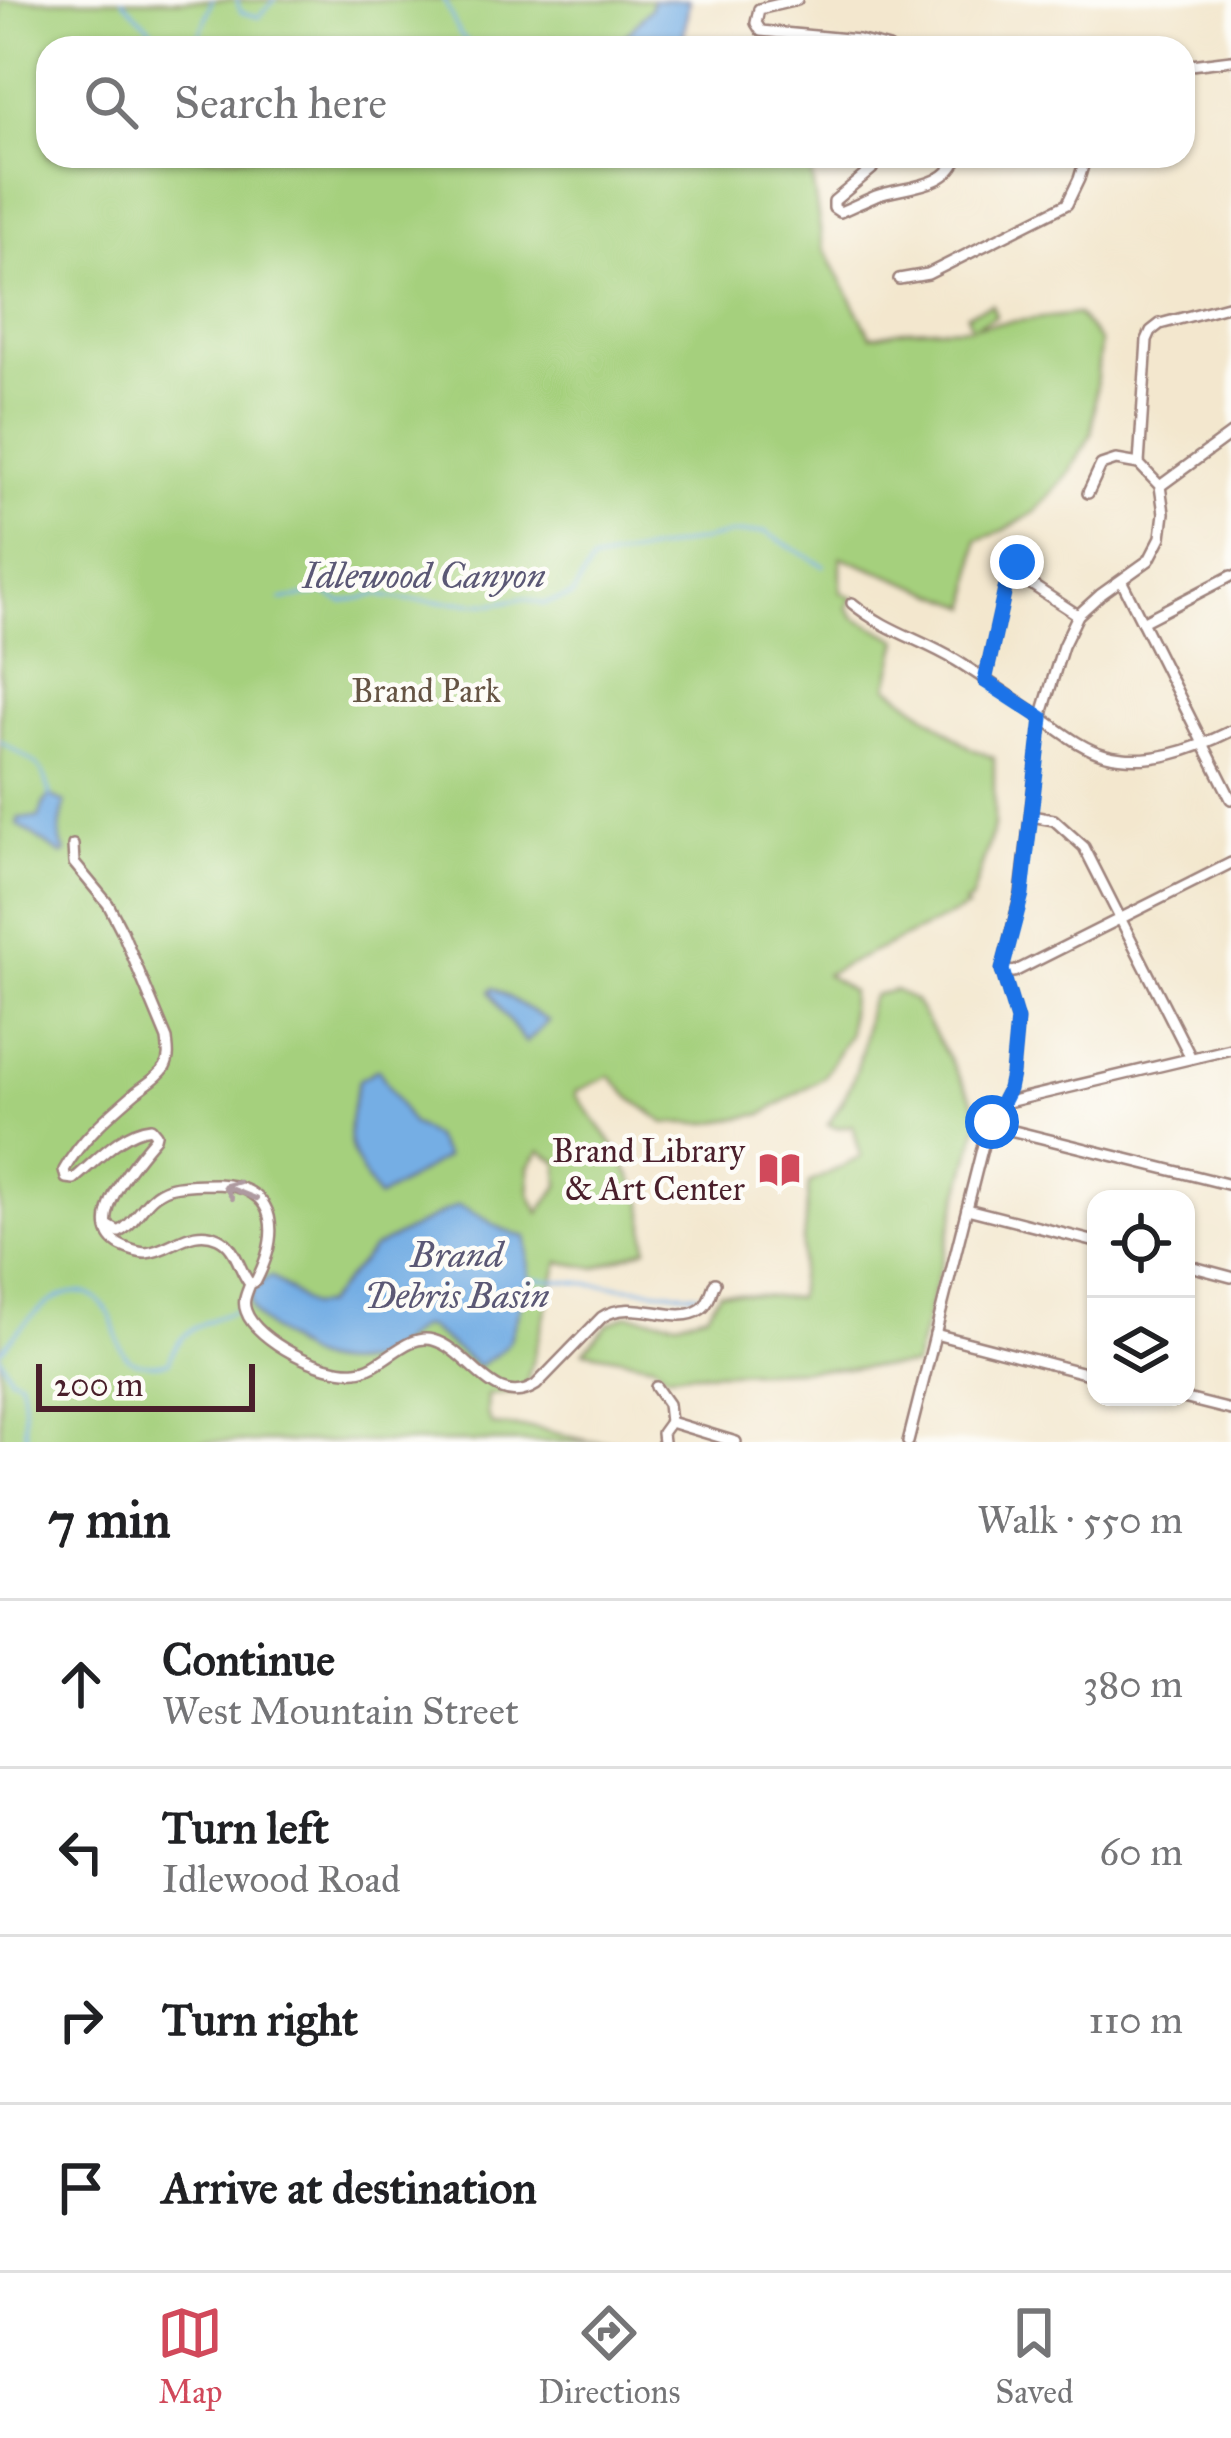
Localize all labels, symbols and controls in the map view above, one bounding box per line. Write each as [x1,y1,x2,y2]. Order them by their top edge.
search box [36,36,1195,168]
icon: search [78,69,144,135]
text: Search here [174,75,387,130]
route end [990,535,1044,589]
water label: Idlewood Canyon [301,554,546,598]
park label: Brand Park [351,671,501,711]
route start [965,1095,1019,1149]
place label: Brand Library & Art Center [552,1131,746,1209]
library icon: Brand Library & Art Center [756,1146,802,1192]
one-way arrow [222,1179,259,1201]
map controls [1087,1190,1195,1406]
button: locate [1087,1190,1195,1298]
water label: Brand Debris Basin [365,1233,550,1318]
button: layers [1087,1298,1195,1406]
scale bar [36,1358,255,1411]
text: 200 m [54,1365,144,1405]
text: 7 min [48,1489,171,1551]
text: Walk · 550 m [977,1496,1183,1544]
text: Continue [162,1632,335,1687]
icon: ahead [48,1651,114,1717]
text: 380 m [1083,1660,1183,1708]
text: West Mountain Street [162,1687,519,1735]
text: Turn left [162,1800,329,1855]
icon: left [48,1819,114,1885]
text: 60 m [1099,1828,1183,1876]
text: Idlewood Road [162,1855,400,1903]
icon: right [48,1987,114,2053]
text: Turn right [162,1992,358,2047]
text: 110 m [1088,1996,1183,2044]
icon: arrive [48,2155,114,2221]
text: Arrive at destination [162,2160,537,2215]
tab: Map [157,2300,223,2412]
tab: Directions [538,2300,680,2412]
tab: Saved [995,2300,1074,2412]

